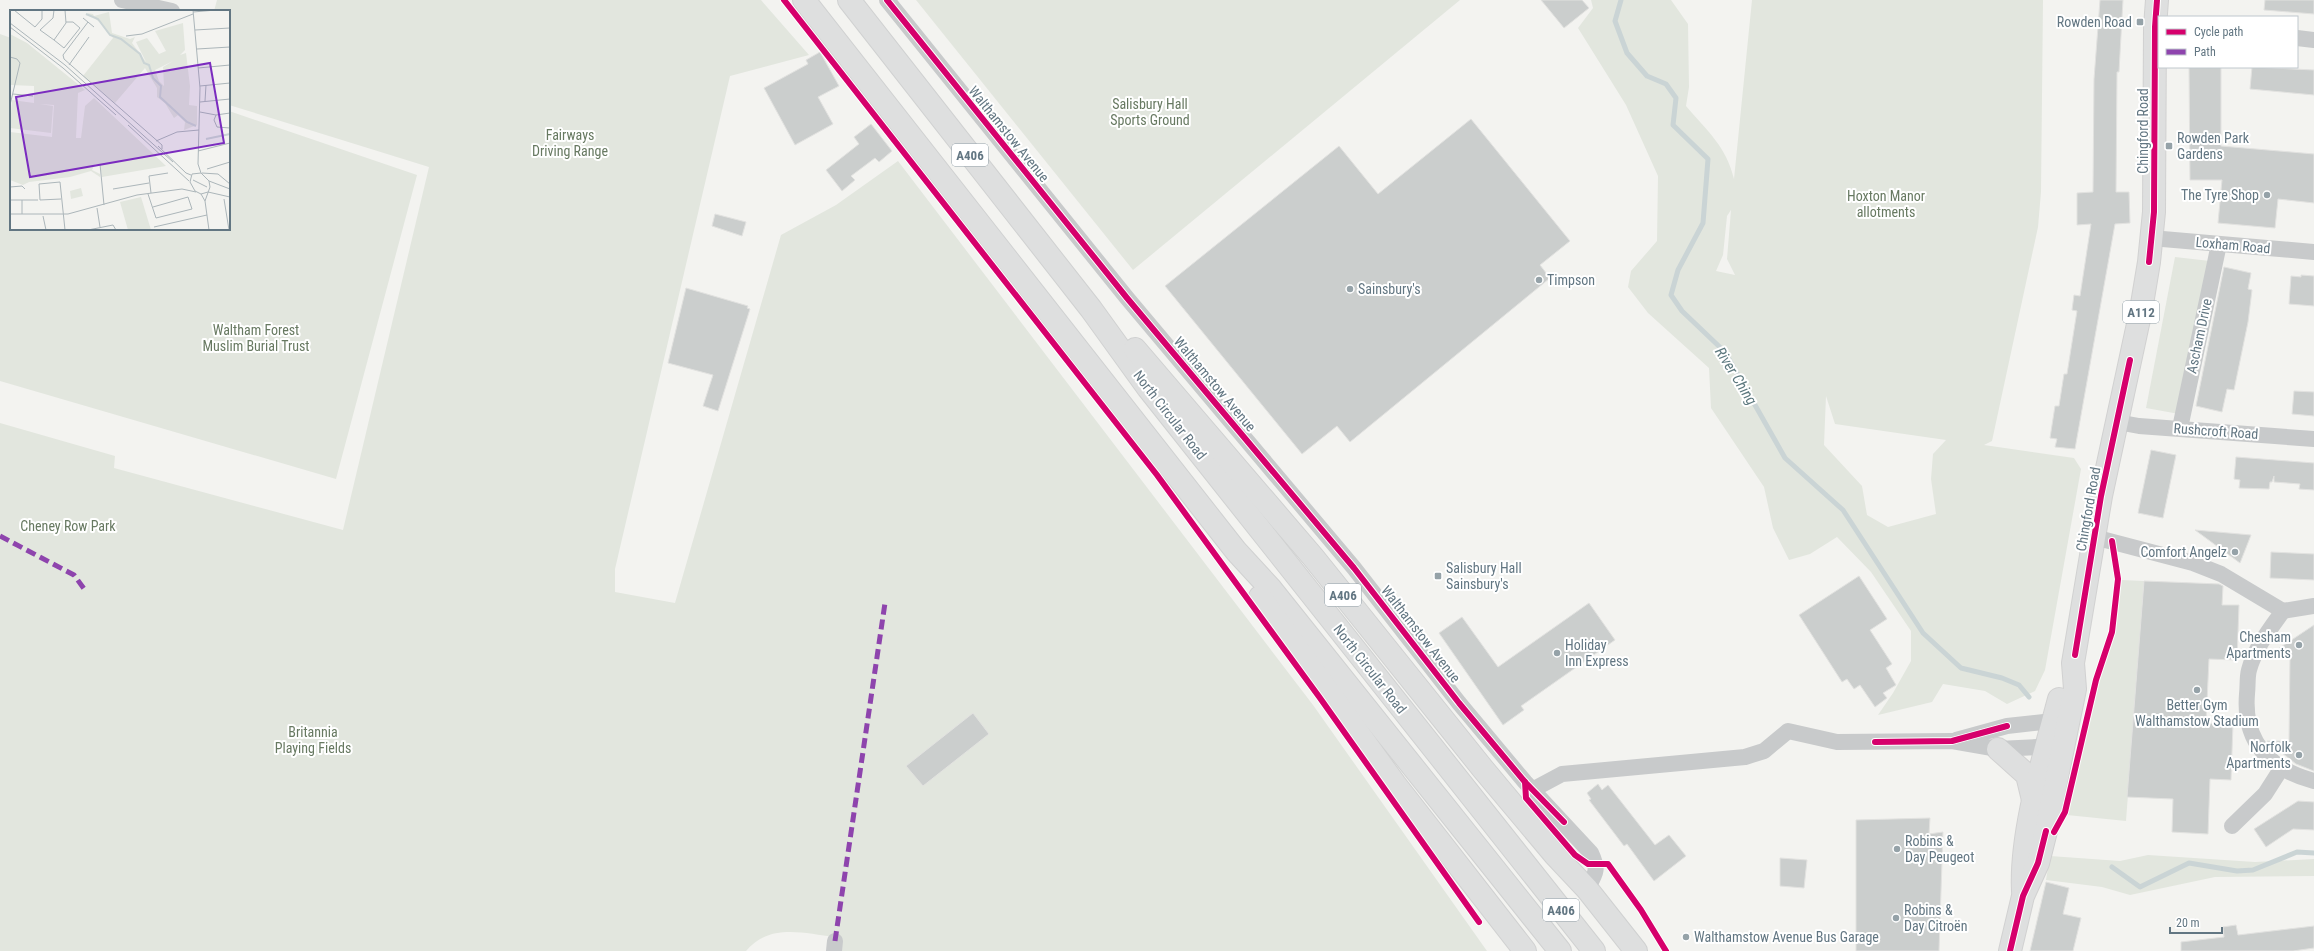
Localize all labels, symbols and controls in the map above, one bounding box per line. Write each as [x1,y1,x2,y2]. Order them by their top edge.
inset map [10,10,230,230]
place label: Rowden Road [2057,14,2132,30]
legend [2158,16,2298,68]
marker: Rowden Road [2135,17,2145,27]
text: Cycle path [2194,25,2244,39]
text: Path [2194,45,2216,59]
street label: Walthamstow Avenue [965,83,1053,185]
street label: Chingford Road [2135,88,2151,174]
park label: Salisbury Hall Sports Ground [1110,96,1190,128]
park label: Fairways Driving Range [532,127,608,159]
place label: Rowden Park Gardens [2177,130,2250,162]
marker: Rowden Park Gardens [2164,141,2174,151]
road number: A406 [952,144,988,166]
place label: The Tyre Shop [2181,187,2259,203]
park label: Hoxton Manor allotments [1847,188,1925,220]
marker: The Tyre Shop [2262,190,2272,200]
street label: Loxham Road [2195,234,2271,256]
place label: Timpson [1547,272,1595,288]
marker: Timpson [1534,275,1544,285]
place label: Sainsbury's [1358,281,1421,297]
marker: Sainsbury's [1345,284,1355,294]
street label: Ascham Drive [2183,297,2215,375]
road number: A112 [2123,301,2159,323]
park label: Waltham Forest Muslim Burial Trust [203,322,310,354]
street label: Walthamstow Avenue [1171,333,1260,435]
water label: River Ching [1711,344,1761,408]
street label: North Circular Road [1130,367,1210,463]
street label: Rushcroft Road [2173,420,2259,442]
street label: Chingford Road [2073,466,2103,552]
park label: Cheney Row Park [20,518,116,534]
place label: Comfort Angelz [2140,544,2227,560]
marker: Comfort Angelz [2230,547,2240,557]
place label: Salisbury Hall Sainsbury's [1446,560,1522,592]
marker: Salisbury Hall Sainsbury's [1433,571,1443,581]
street label: Walthamstow Avenue [1378,582,1464,686]
road number: A406 [1325,584,1361,606]
street label: North Circular Road [1330,621,1410,717]
place label: Chesham Apartments [2226,629,2291,661]
place label: Holiday Inn Express [1565,637,1629,669]
marker: Chesham Apartments [2294,640,2304,650]
marker: Holiday Inn Express [1552,648,1562,658]
marker: Better Gym Walthamstow Stadium [2192,685,2202,695]
place label: Better Gym Walthamstow Stadium [2135,697,2259,729]
park label: Britannia Playing Fields [275,724,351,756]
place label: Norfolk Apartments [2226,739,2292,771]
marker: Norfolk Apartments [2294,750,2304,760]
place label: Robins & Day Peugeot [1905,833,1974,865]
marker: Robins & Day Peugeot [1892,844,1902,854]
road number: A406 [1543,899,1579,921]
place label: Robins & Day Citroën [1904,902,1967,934]
scale bar [2170,909,2222,935]
marker: Robins & Day Citroën [1891,913,1901,923]
text: 20 m [2176,916,2200,930]
place label: Walthamstow Avenue Bus Garage [1694,929,1879,945]
marker: Walthamstow Avenue Bus Garage [1681,932,1691,942]

